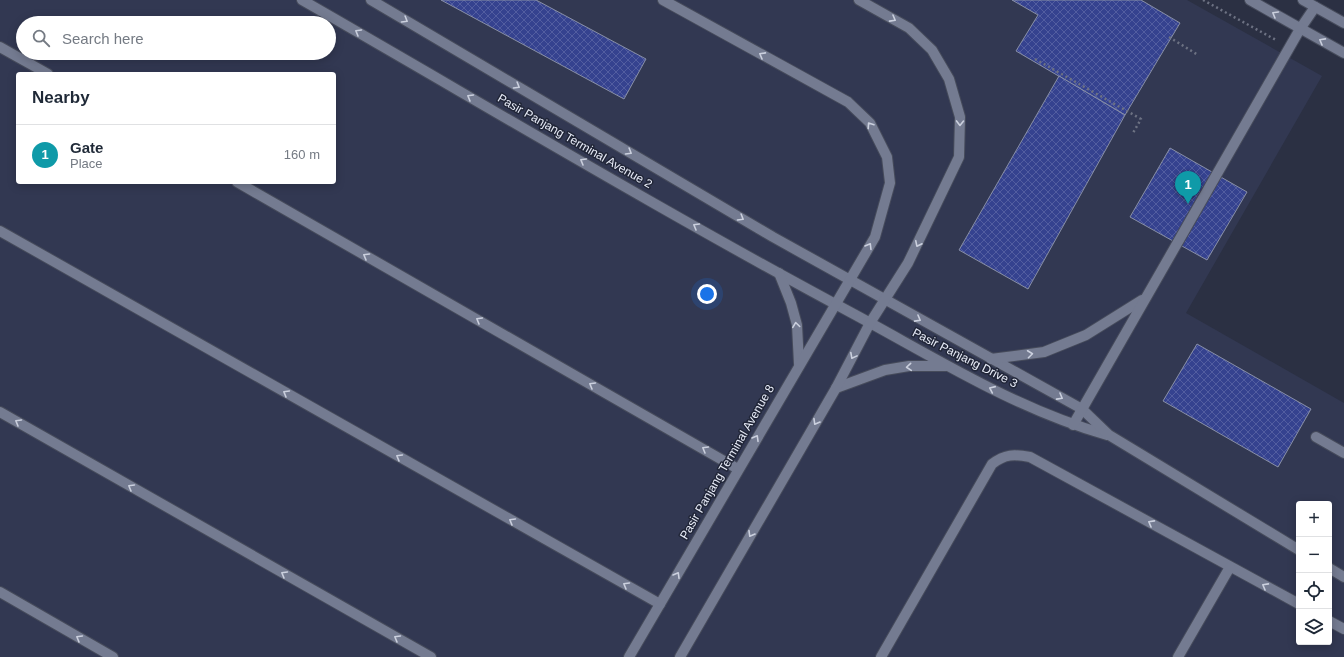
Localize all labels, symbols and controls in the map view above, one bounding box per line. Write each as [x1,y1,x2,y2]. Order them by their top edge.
one-way arrow [1272,12,1279,19]
one-way arrow [889,14,896,22]
one-way arrow [401,15,408,22]
search box [16,16,336,60]
icon: search [30,27,52,49]
one-way arrow [355,29,362,36]
text: Search here [62,30,144,47]
one-way arrow [1319,38,1326,45]
one-way arrow [759,52,766,59]
one-way arrow [513,81,520,88]
text: Nearby [32,88,90,107]
street label: Pasir Panjang Terminal Avenue 2 [495,91,655,191]
one-way arrow [467,94,475,101]
one-way arrow [956,120,964,126]
one-way arrow [868,122,875,129]
text: Gate [70,139,103,156]
text: 1 [41,147,49,162]
text: 160 m [284,147,320,162]
one-way arrow [625,147,632,154]
text: Place [70,156,103,171]
one-way arrow [580,159,587,166]
pin: 1 [1175,171,1201,204]
one-way arrow [737,213,744,220]
one-way arrow [693,224,700,231]
one-way arrow [915,239,923,247]
one-way arrow [864,243,872,250]
one-way arrow [363,253,370,260]
your location [697,284,717,304]
one-way arrow [914,314,922,321]
one-way arrow [476,318,483,325]
one-way arrow [792,322,801,328]
street label: Pasir Panjang Drive 3 [910,325,1020,391]
one-way arrow [1027,350,1033,359]
one-way arrow [850,351,858,359]
one-way arrow [906,362,912,371]
one-way arrow [589,382,596,389]
street label: Pasir Panjang Terminal Avenue 8 [677,382,777,542]
one-way arrow [988,385,995,393]
one-way arrow [283,390,290,397]
one-way arrow [1056,392,1063,399]
one-way arrow [813,418,821,425]
one-way arrow [15,420,22,427]
one-way arrow [752,435,759,442]
one-way arrow [701,447,709,454]
one-way arrow [396,454,403,462]
one-way arrow [128,484,135,491]
map controls [1296,501,1332,645]
button: + [1296,501,1332,537]
one-way arrow [509,518,517,526]
one-way arrow [1148,521,1155,528]
one-way arrow [748,530,755,537]
button: − [1296,537,1332,573]
one-way arrow [281,571,288,578]
one-way arrow [672,572,679,579]
button: locate [1296,573,1332,609]
one-way arrow [623,582,630,590]
one-way arrow [1262,583,1269,590]
button: layers [1296,609,1332,645]
one-way arrow [76,635,83,642]
one-way arrow [394,635,401,642]

